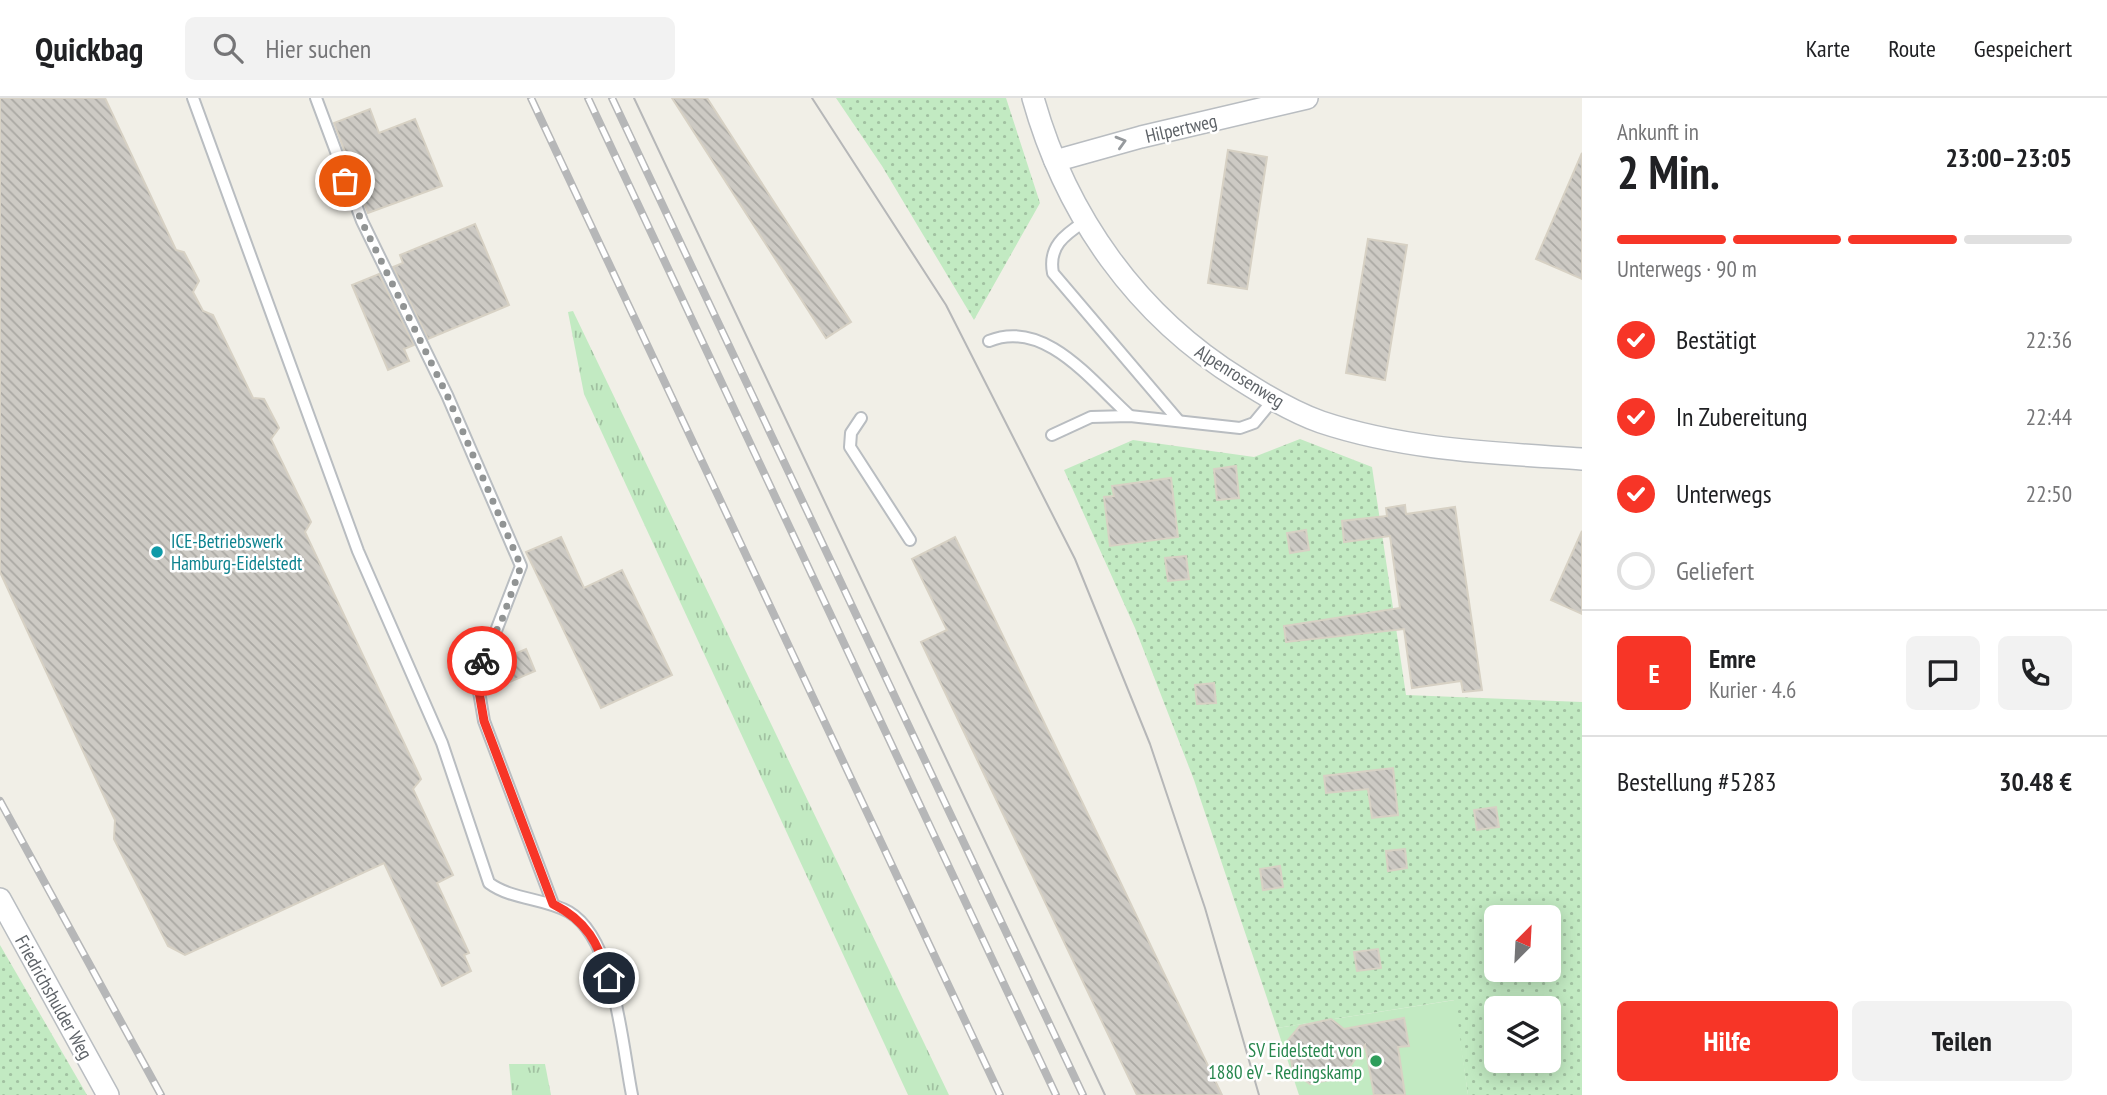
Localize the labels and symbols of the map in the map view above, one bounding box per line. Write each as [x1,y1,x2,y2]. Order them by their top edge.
street label: Hilpertweg [1143,108,1219,148]
one-way arrow [1115,136,1127,151]
pin [315,151,375,211]
street label: Alpenrosenweg [1191,339,1289,413]
place label: ICE-Betriebswerk Hamburg-Eidelstedt [171,529,303,575]
marker: ICE-Betriebswerk Hamburg-Eidelstedt [149,544,165,560]
courier [447,626,517,696]
north arrow [1484,905,1561,982]
street label: Friedrichshulder Weg [10,931,98,1063]
pin [579,948,639,1008]
place label: SV Eidelstedt von 1880 eV - Redingskamp [1208,1038,1362,1084]
marker: SV Eidelstedt von 1880 eV - Redingskamp [1368,1053,1384,1069]

